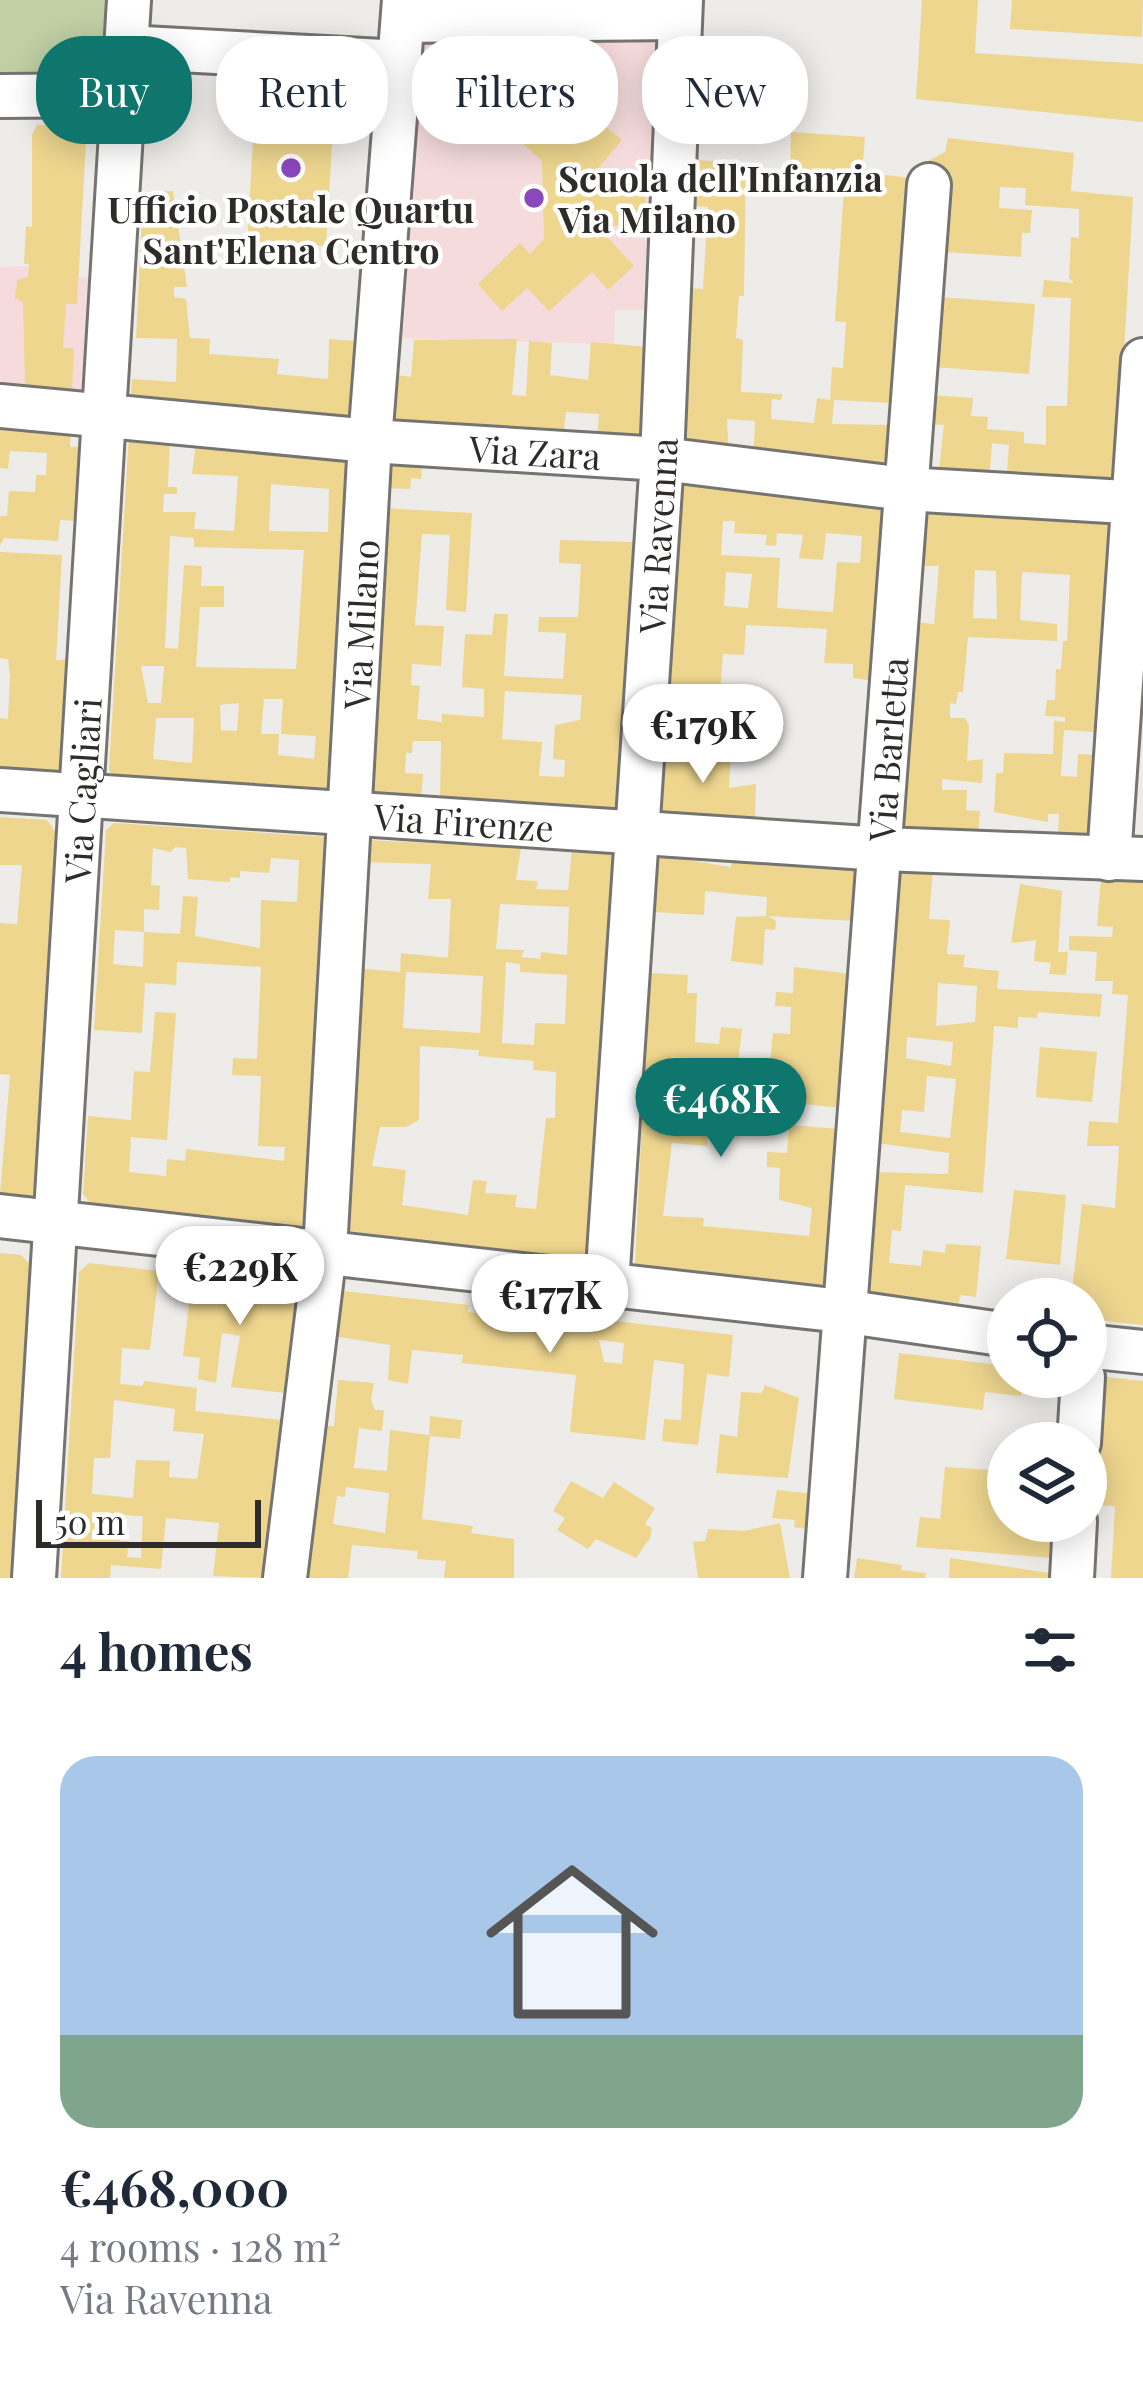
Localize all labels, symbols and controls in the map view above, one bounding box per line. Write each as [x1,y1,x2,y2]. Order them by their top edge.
chip: Buy [36,36,192,144]
chip: Rent [216,36,388,144]
chip: Filters [412,36,618,144]
chip: New [642,36,808,144]
place label: Scuola dell'Infanzia Via Milano [557,153,883,242]
marker: Ufficio Postale Quartu Sant'Elena Centro [278,155,304,181]
place label: Ufficio Postale Quartu Sant'Elena Centro [108,184,475,273]
marker: Scuola dell'Infanzia Via Milano [521,185,547,211]
street label: Via Zara [467,423,602,479]
street label: Via Ravenna [626,437,687,636]
street label: Via Milano [331,538,388,712]
street label: Via Barletta [856,655,918,844]
pin: €179K [619,684,787,786]
street label: Via Cagliari [52,696,111,886]
text: €179K [649,697,757,749]
street label: Via Firenze [371,791,555,851]
pin: €468K [637,1058,805,1160]
text: €468K [662,1071,780,1123]
pin: €229K [156,1226,324,1328]
text: €229K [182,1239,298,1291]
pin: €177K [466,1254,634,1356]
text: €177K [498,1267,602,1319]
map controls [987,1278,1107,1542]
button: locate [987,1278,1107,1398]
button: layers [987,1422,1107,1542]
scale bar [36,1494,261,1547]
text: 50 m [54,1499,125,1543]
text: 4 homes [60,1616,253,1684]
icon: filters [1017,1617,1083,1683]
icon: home [464,1834,680,2050]
text: €468,000 [60,2152,289,2220]
text: 4 rooms · 128 m² [60,2220,341,2272]
text: Via Ravenna [60,2272,273,2324]

